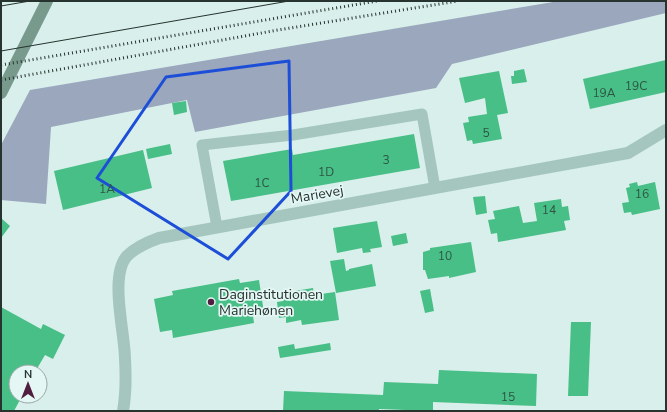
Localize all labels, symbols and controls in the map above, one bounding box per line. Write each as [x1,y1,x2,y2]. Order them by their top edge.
house number: 19C [625,78,647,94]
house number: 19A [592,85,616,101]
house number: 5 [482,125,490,141]
house number: 3 [382,152,390,168]
house number: 1D [318,164,334,180]
house number: 1C [254,175,270,191]
house number: 1A [99,181,115,197]
street label: Marievej [289,181,345,208]
house number: 16 [635,186,649,202]
house number: 14 [542,202,556,218]
house number: 10 [438,248,452,264]
place label: Daginstitutionen Mariehønen [219,285,323,320]
marker: Daginstitutionen Mariehønen [206,297,216,307]
north arrow [8,364,48,404]
text: N [24,367,32,382]
house number: 15 [501,389,515,405]

